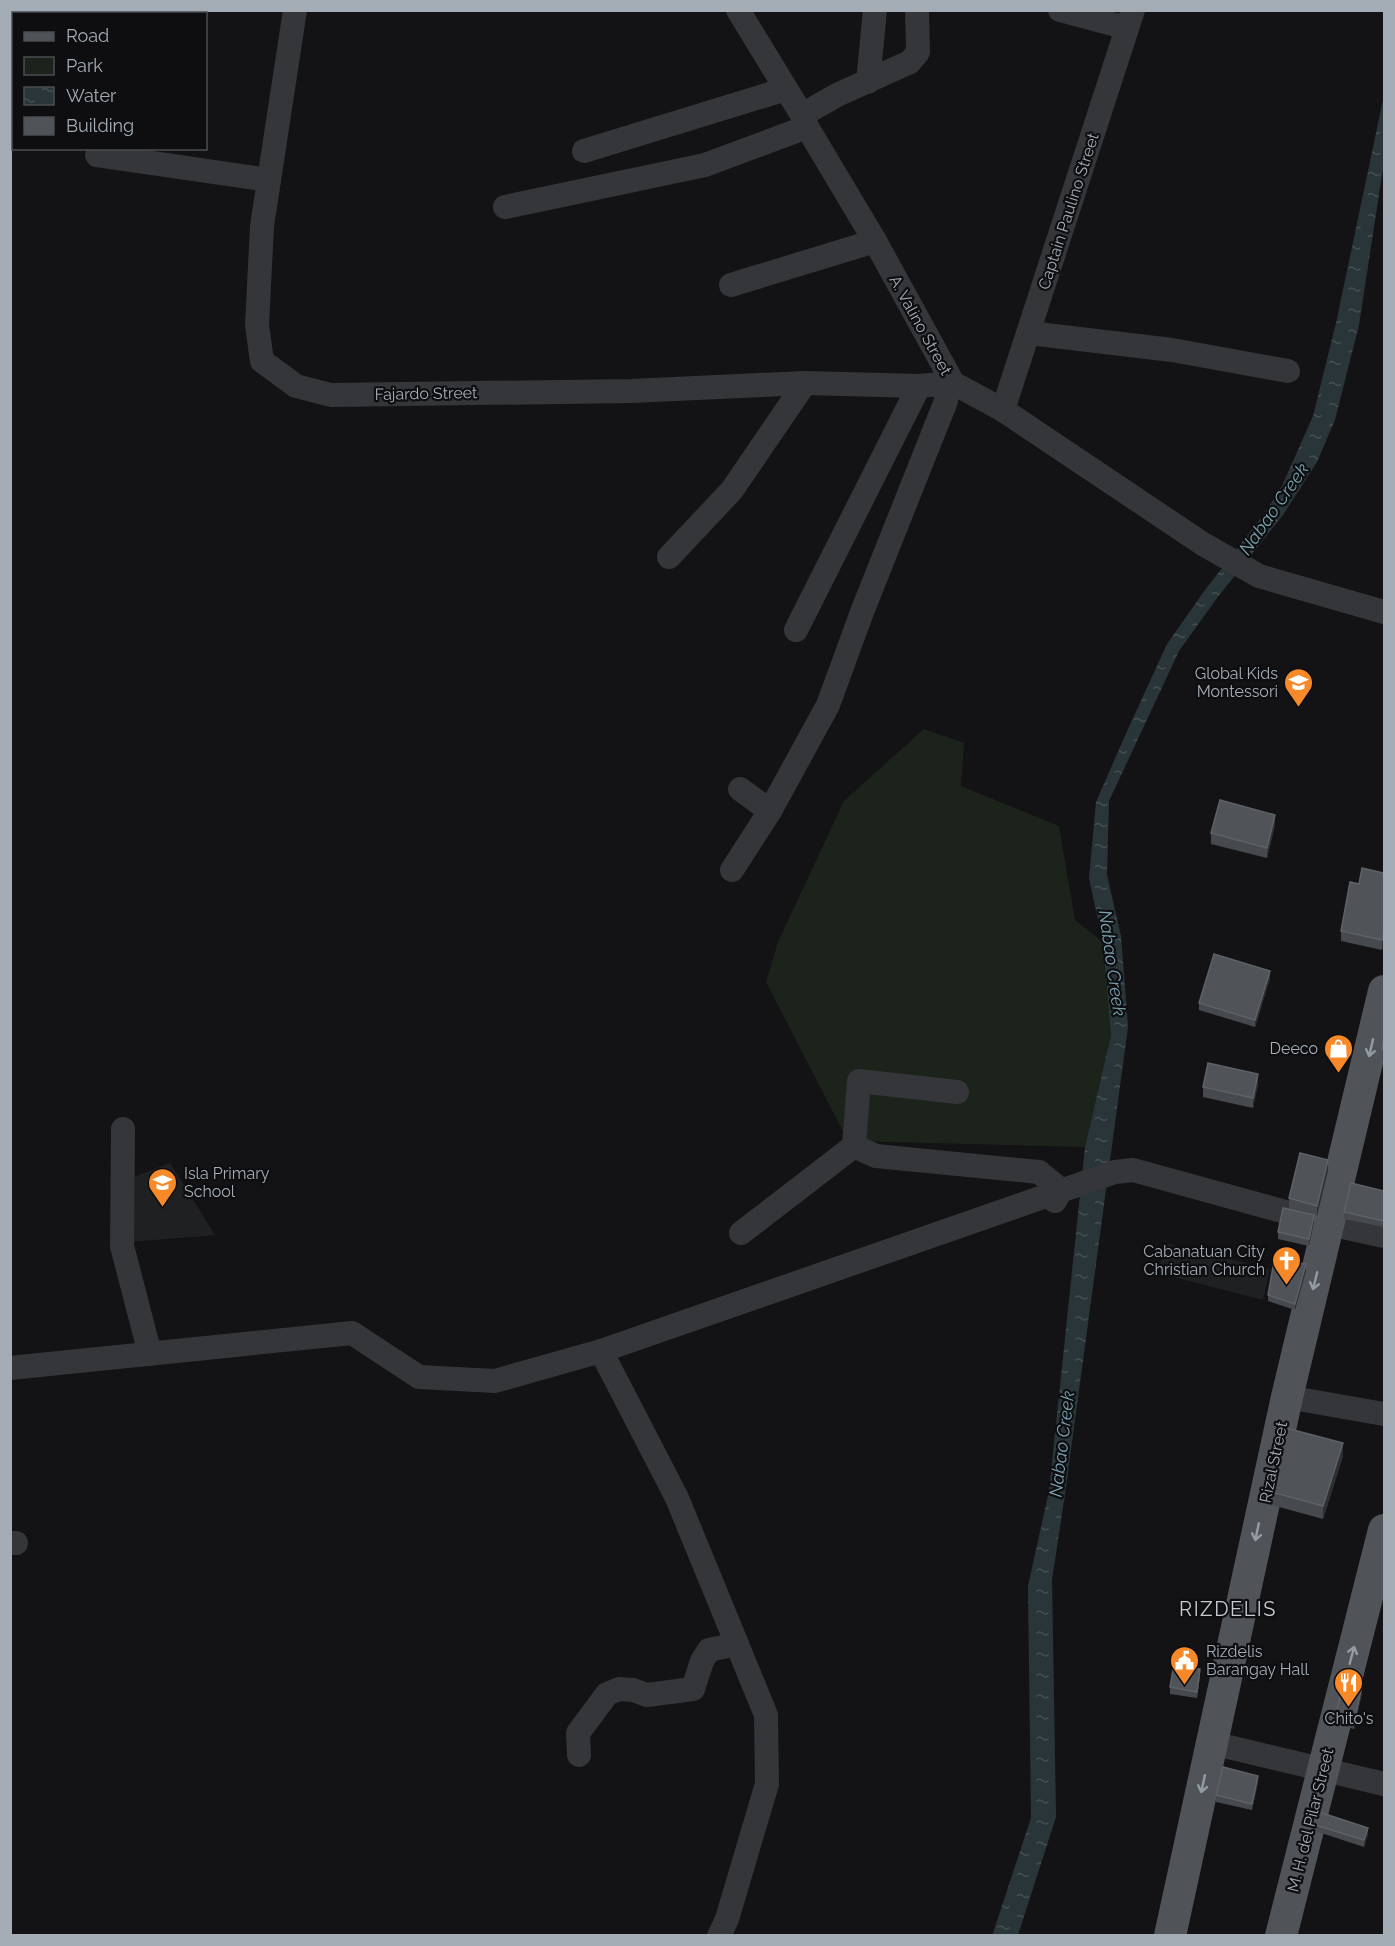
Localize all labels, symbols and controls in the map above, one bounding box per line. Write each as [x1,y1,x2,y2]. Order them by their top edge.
legend [12,12,207,150]
text: Road [66,25,109,46]
text: Park [66,55,103,76]
text: Water [66,85,117,106]
text: Building [66,115,134,136]
street label: Captain Paulino Street [1034,130,1103,292]
street label: A. Valino Street [885,272,956,379]
street label: Fajardo Street [374,383,478,404]
water label: Nabao Creek [1234,459,1313,558]
place label: Global Kids Montessori [1195,664,1278,701]
school or university icon: Global Kids Montessori [1283,666,1315,708]
water label: Nabao Creek [1095,909,1130,1018]
shop icon: Deeco [1323,1032,1355,1074]
one-way arrow [1365,1038,1376,1057]
place label: Deeco [1270,1039,1318,1058]
place label: Isla Primary School [184,1164,270,1201]
school or university icon: Isla Primary School [147,1166,179,1208]
place label: Cabanatuan City Christian Church [1143,1242,1265,1279]
church icon: Cabanatuan City Christian Church [1270,1244,1302,1286]
one-way arrow [1309,1271,1321,1290]
water label: Nabao Creek [1045,1389,1078,1498]
street label: Rizal Street [1256,1419,1292,1505]
one-way arrow [1251,1522,1263,1541]
district label: RIZDELIS [1179,1597,1277,1621]
place label: Rizdelis Barangay Hall [1206,1642,1309,1679]
public building icon: Rizdelis Barangay Hall [1169,1644,1201,1686]
one-way arrow [1347,1646,1358,1665]
restaurant icon: Chito's [1333,1666,1365,1708]
place label: Chito's [1324,1709,1374,1728]
street label: M. H. del Pilar Street [1283,1746,1338,1894]
one-way arrow [1197,1774,1208,1794]

